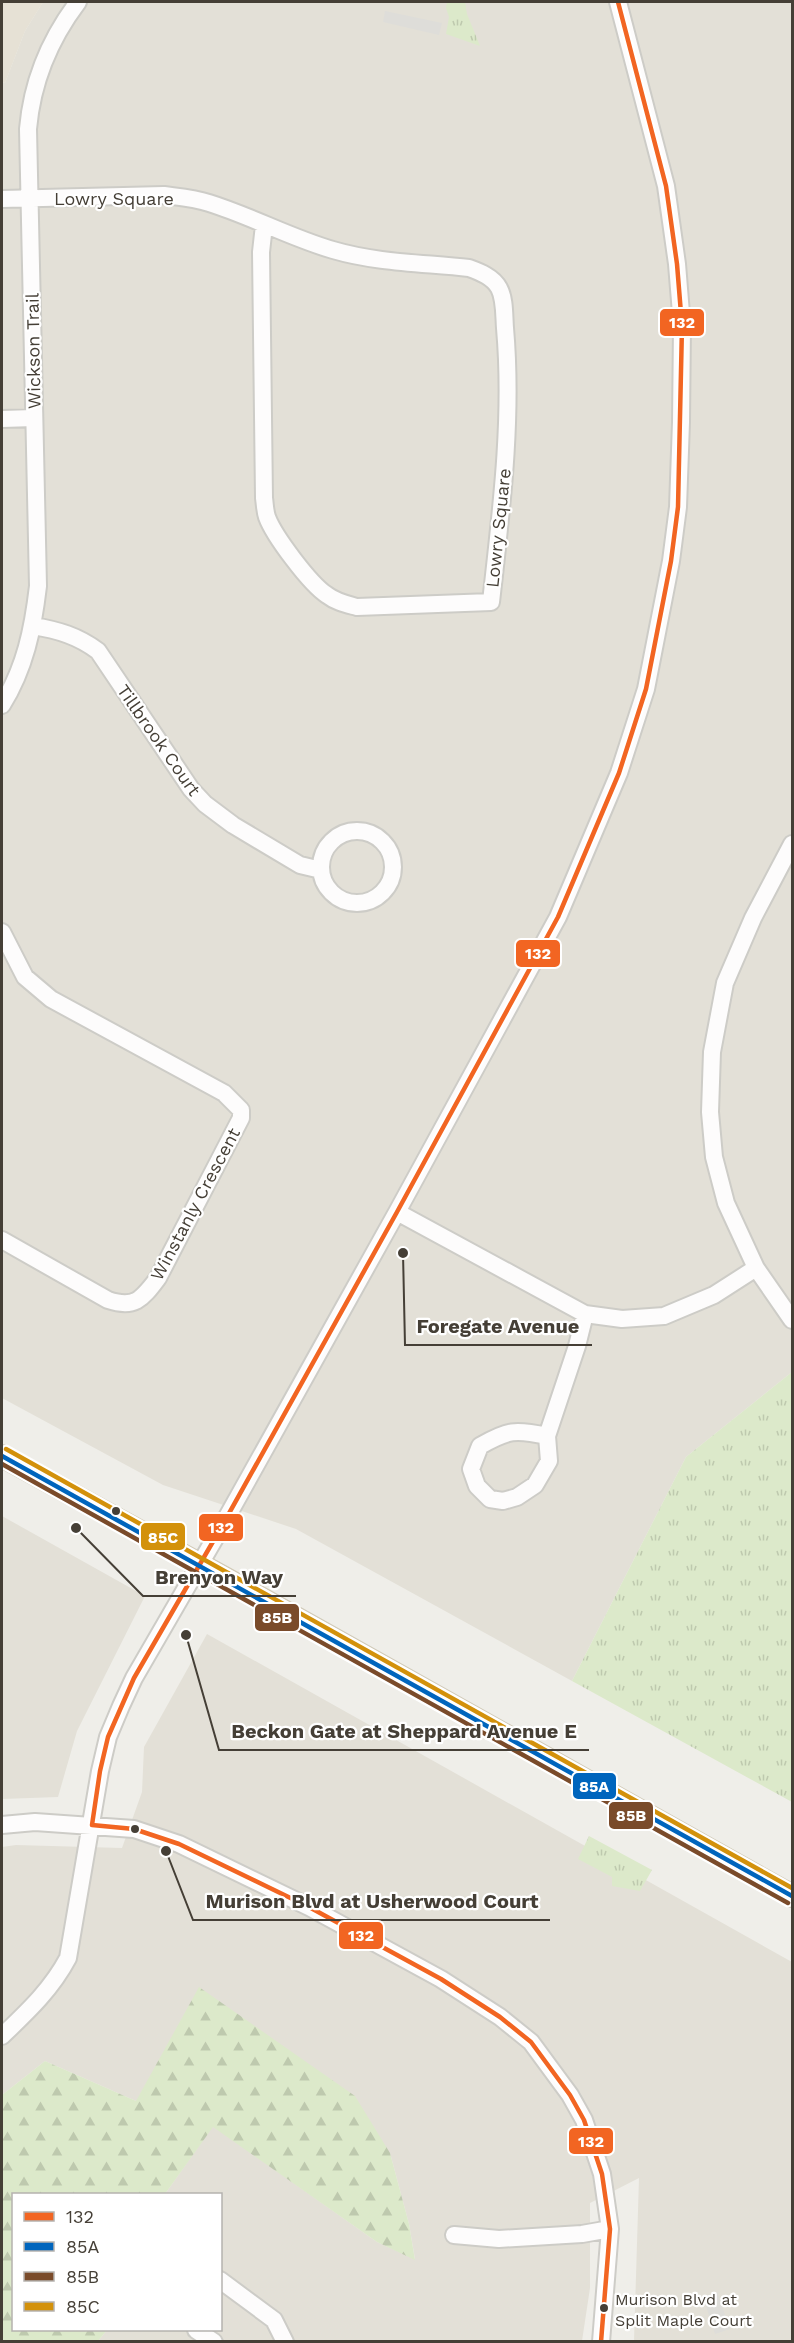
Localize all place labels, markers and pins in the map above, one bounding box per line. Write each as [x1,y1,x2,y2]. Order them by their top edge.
callout: Foregate Avenue [405,1307,592,1345]
unlabelled marker [110,1505,122,1517]
callout: Brenyon Way [143,1558,296,1596]
callout: Beckon Gate at Sheppard Avenue E [219,1712,589,1750]
unlabelled marker [129,1823,141,1835]
callout: Murison Blvd at Usherwood Court [193,1882,550,1920]
place label: Murison Blvd at Split Maple Court [615,2290,752,2330]
marker: Murison Blvd at Split Maple Court [598,2302,610,2314]

